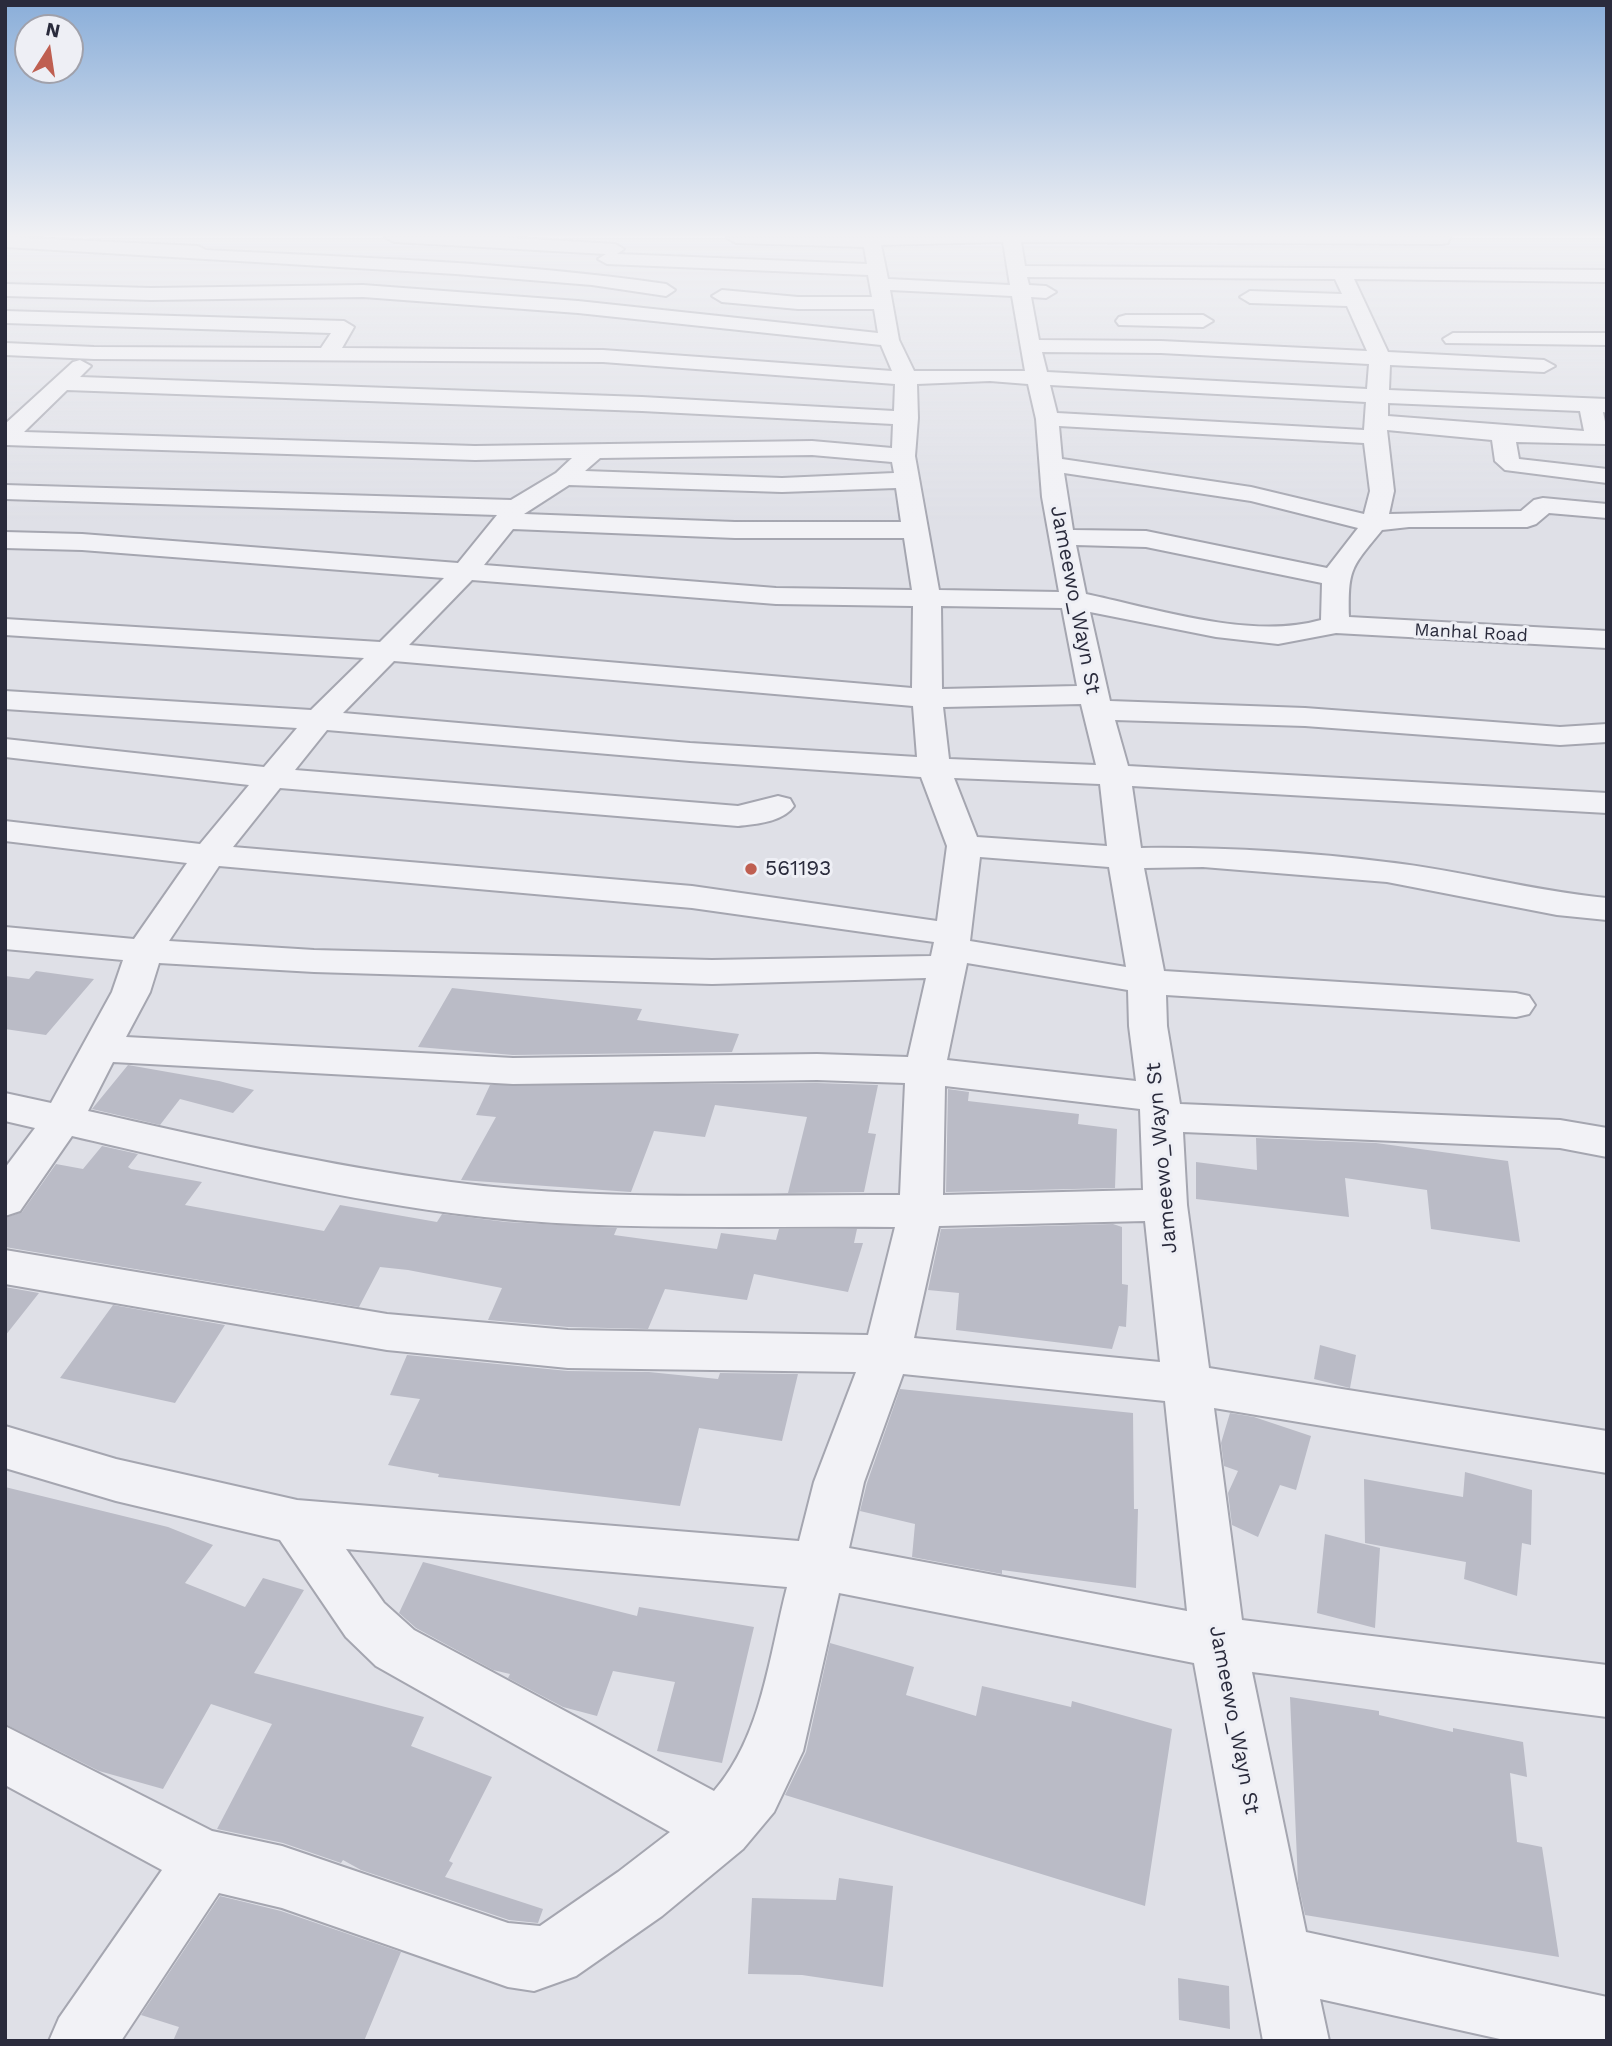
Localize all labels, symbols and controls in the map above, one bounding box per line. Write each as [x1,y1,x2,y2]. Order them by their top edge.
north arrow [14,14,84,84]
text: N [44,17,62,43]
street label: Jameewo_Wayn St [1044,504,1106,696]
street label: Manhal Road [1414,619,1528,647]
place label: 561193 [765,856,831,882]
marker: 561193 [743,861,759,877]
street label: Jameewo_Wayn St [1141,1061,1183,1255]
street label: Jameewo_Wayn St [1203,1624,1265,1816]

